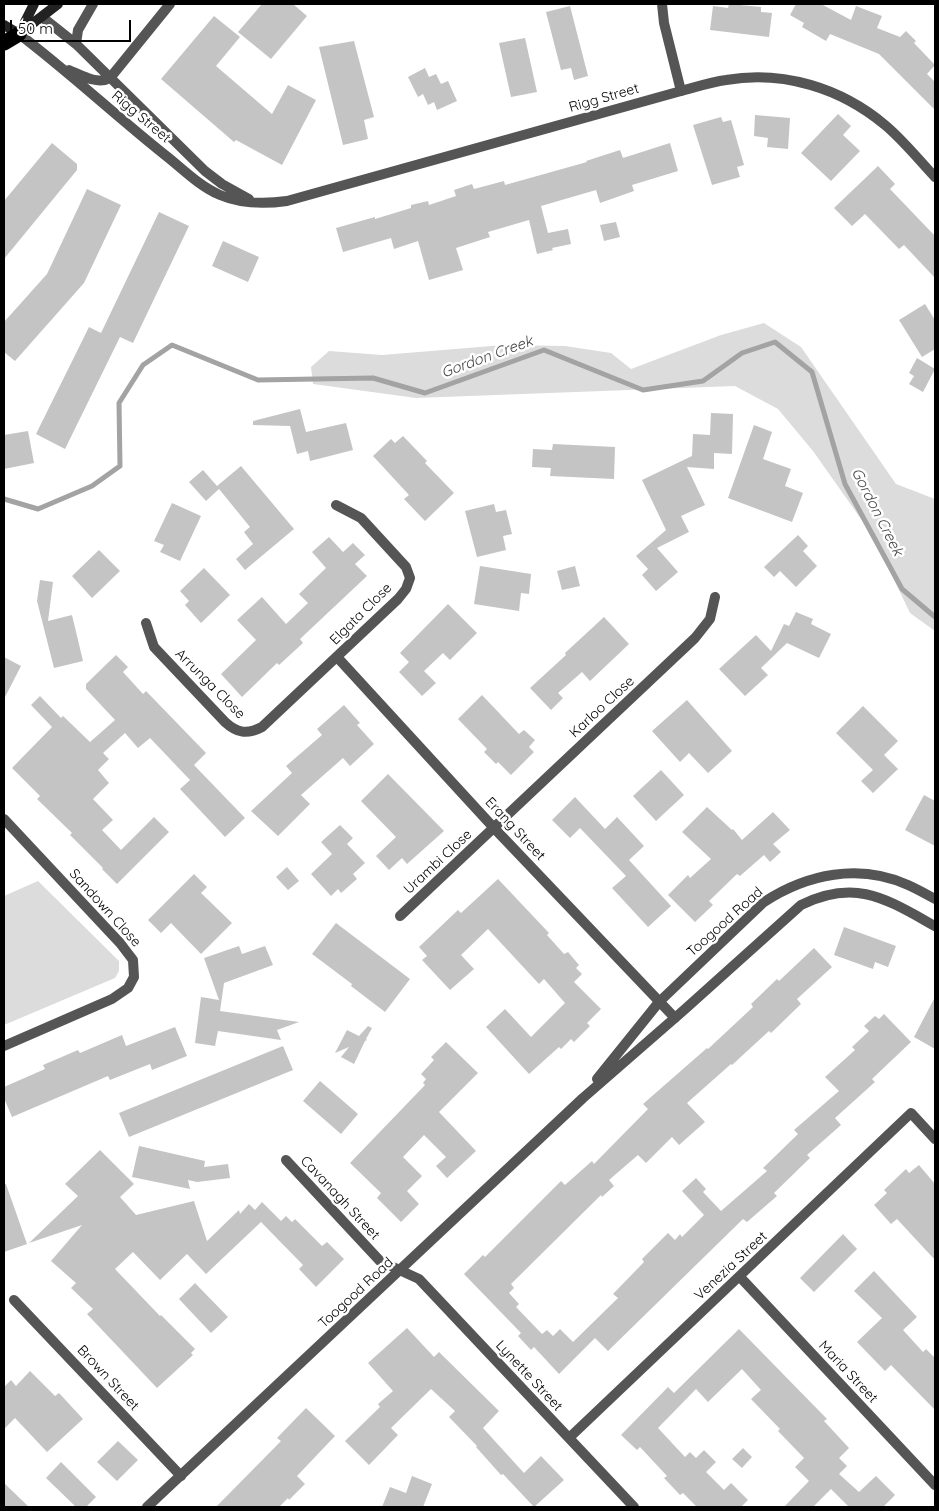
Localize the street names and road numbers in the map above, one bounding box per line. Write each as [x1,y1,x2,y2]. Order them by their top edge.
street label: Rigg Street [567,80,641,116]
street label: Rigg Street [108,87,174,147]
street label: Elgata Close [327,580,395,648]
street label: Arrunga Close [172,646,248,722]
street label: Karloo Close [566,673,638,741]
street label: Erang Street [481,794,549,864]
street label: Urambi Close [400,826,476,898]
street label: Sandown Close [66,866,144,950]
street label: Toogood Road [684,884,766,960]
street label: Cavanagh Street [297,1153,383,1243]
street label: Venezia Street [691,1228,771,1304]
street label: Toogood Road [315,1254,397,1332]
street label: Lynette Street [492,1337,566,1415]
street label: Maria Street [815,1337,881,1407]
street label: Brown Street [73,1342,143,1414]

